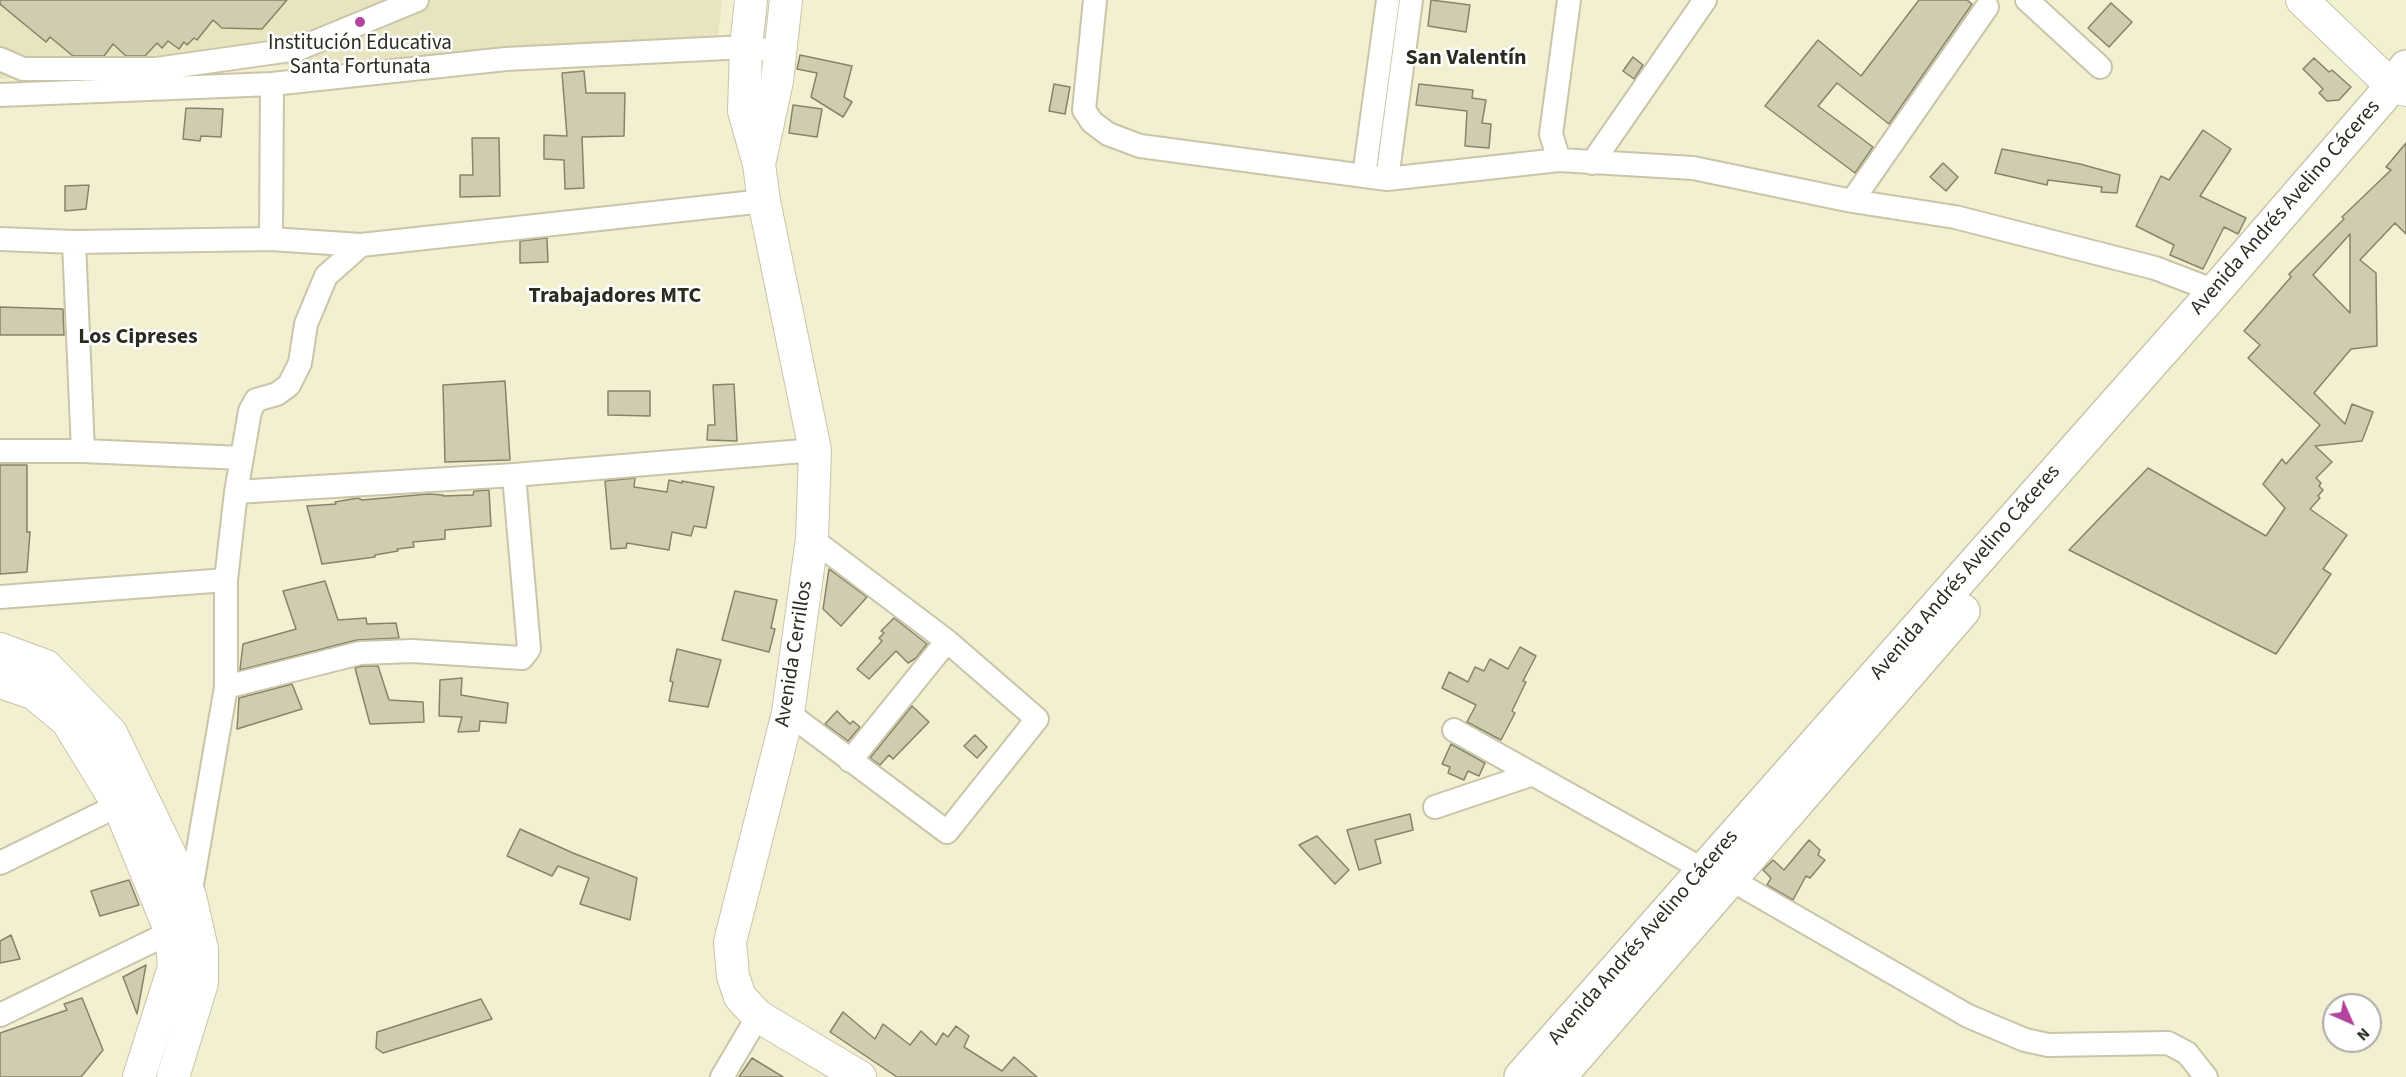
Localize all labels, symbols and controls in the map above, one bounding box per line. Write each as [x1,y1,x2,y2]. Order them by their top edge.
marker: Institución Educativa Santa Fortunata [353,15,367,29]
place label: Institución Educativa Santa Fortunata [268,31,452,81]
district label: San Valentín [1405,46,1527,72]
street label: Avenida Andrés Avelino Cáceres [2186,95,2386,321]
district label: Trabajadores MTC [529,284,701,310]
district label: Los Cipreses [78,325,198,351]
street label: Avenida Andrés Avelino Cáceres [1866,460,2066,686]
street label: Avenida Cerrillos [771,579,819,729]
street label: Avenida Andrés Avelino Cáceres [1544,825,1744,1051]
north arrow [2322,993,2382,1053]
text: N [2352,1023,2375,1046]

